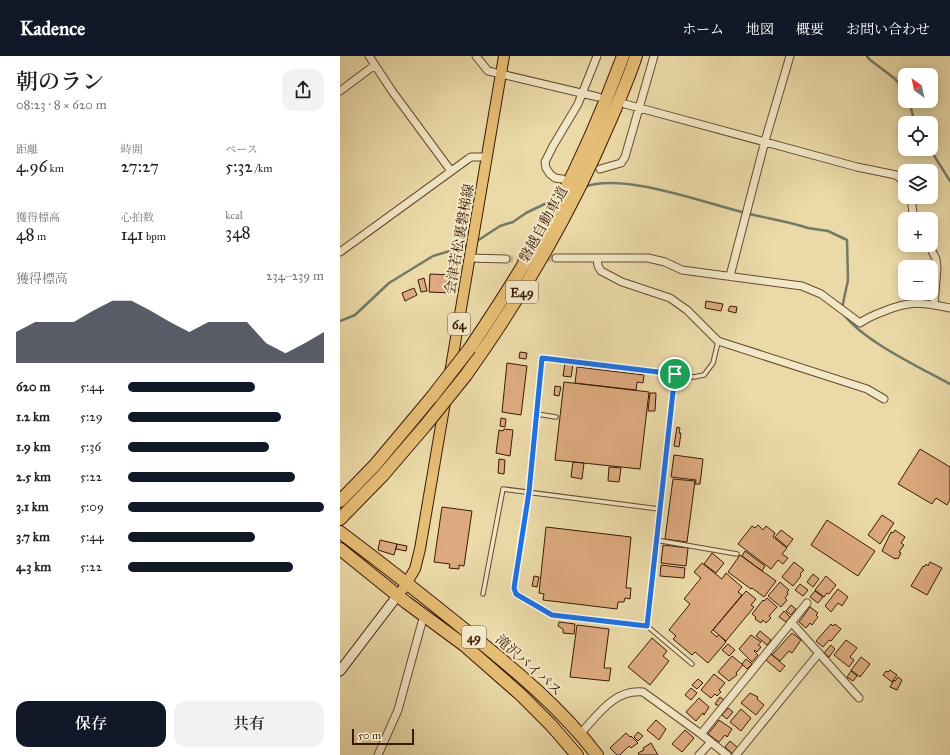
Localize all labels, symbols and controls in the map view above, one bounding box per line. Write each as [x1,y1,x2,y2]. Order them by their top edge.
text: Kadence [20,17,85,40]
text: ホーム [682,21,724,38]
text: 地図 [746,21,774,38]
text: 概要 [796,21,824,38]
text: お問い合わせ [846,21,930,38]
text: 朝のラン [16,68,104,95]
north arrow [898,68,938,108]
map controls [898,68,938,300]
button: share [282,69,324,111]
text: 08:23 · 8 × 620 m [16,97,107,113]
button: locate [898,116,938,156]
text: 距離 [16,143,38,156]
text: 時間 [121,143,143,156]
text: ペース [225,143,258,156]
text: 4.96 [16,156,47,177]
text: 27:27 [121,156,159,177]
text: 5:32 [225,156,253,177]
text: km [47,162,64,175]
text: /km [253,162,272,175]
button: layers [898,164,938,204]
street label: 会津若松裏磐梯線 [441,182,478,296]
street label: 磐越自動車道 [516,183,571,265]
text: kcal [225,209,243,222]
text: 獲得標高 [16,211,60,224]
text: 心拍数 [121,211,154,224]
button: + [898,212,938,252]
text: 348 [225,222,251,243]
text: 48 [16,224,35,245]
text: 141 [121,224,144,245]
text: m [35,230,46,243]
text: bpm [144,230,166,243]
button: − [898,260,938,300]
text: 234–239 m [266,268,324,284]
text: 獲得標高 [16,271,68,287]
road number: E49 [506,281,538,303]
road number: 64 [448,313,470,335]
pin [658,357,692,391]
icon: arrive [664,363,686,385]
text: 620 m [16,379,50,395]
text: 5:44 [80,379,104,395]
text: 1.2 km [16,409,50,425]
text: 5:29 [80,409,103,425]
text: 1.9 km [16,439,51,455]
text: 5:36 [80,439,101,455]
text: 2.5 km [16,469,51,485]
text: 5:22 [80,469,102,485]
text: 3.1 km [16,499,49,515]
text: 5:09 [80,499,104,515]
text: 3.7 km [16,529,50,545]
text: 5:44 [80,529,104,545]
text: 4.3 km [16,559,51,575]
text: 5:22 [80,559,102,575]
road number: 49 [462,626,486,648]
street label: 滝沢バイパス [492,631,565,700]
button: 保存 [16,701,166,747]
button: 共有 [174,701,324,747]
scale bar [352,727,414,746]
text: 50 m [358,729,381,742]

